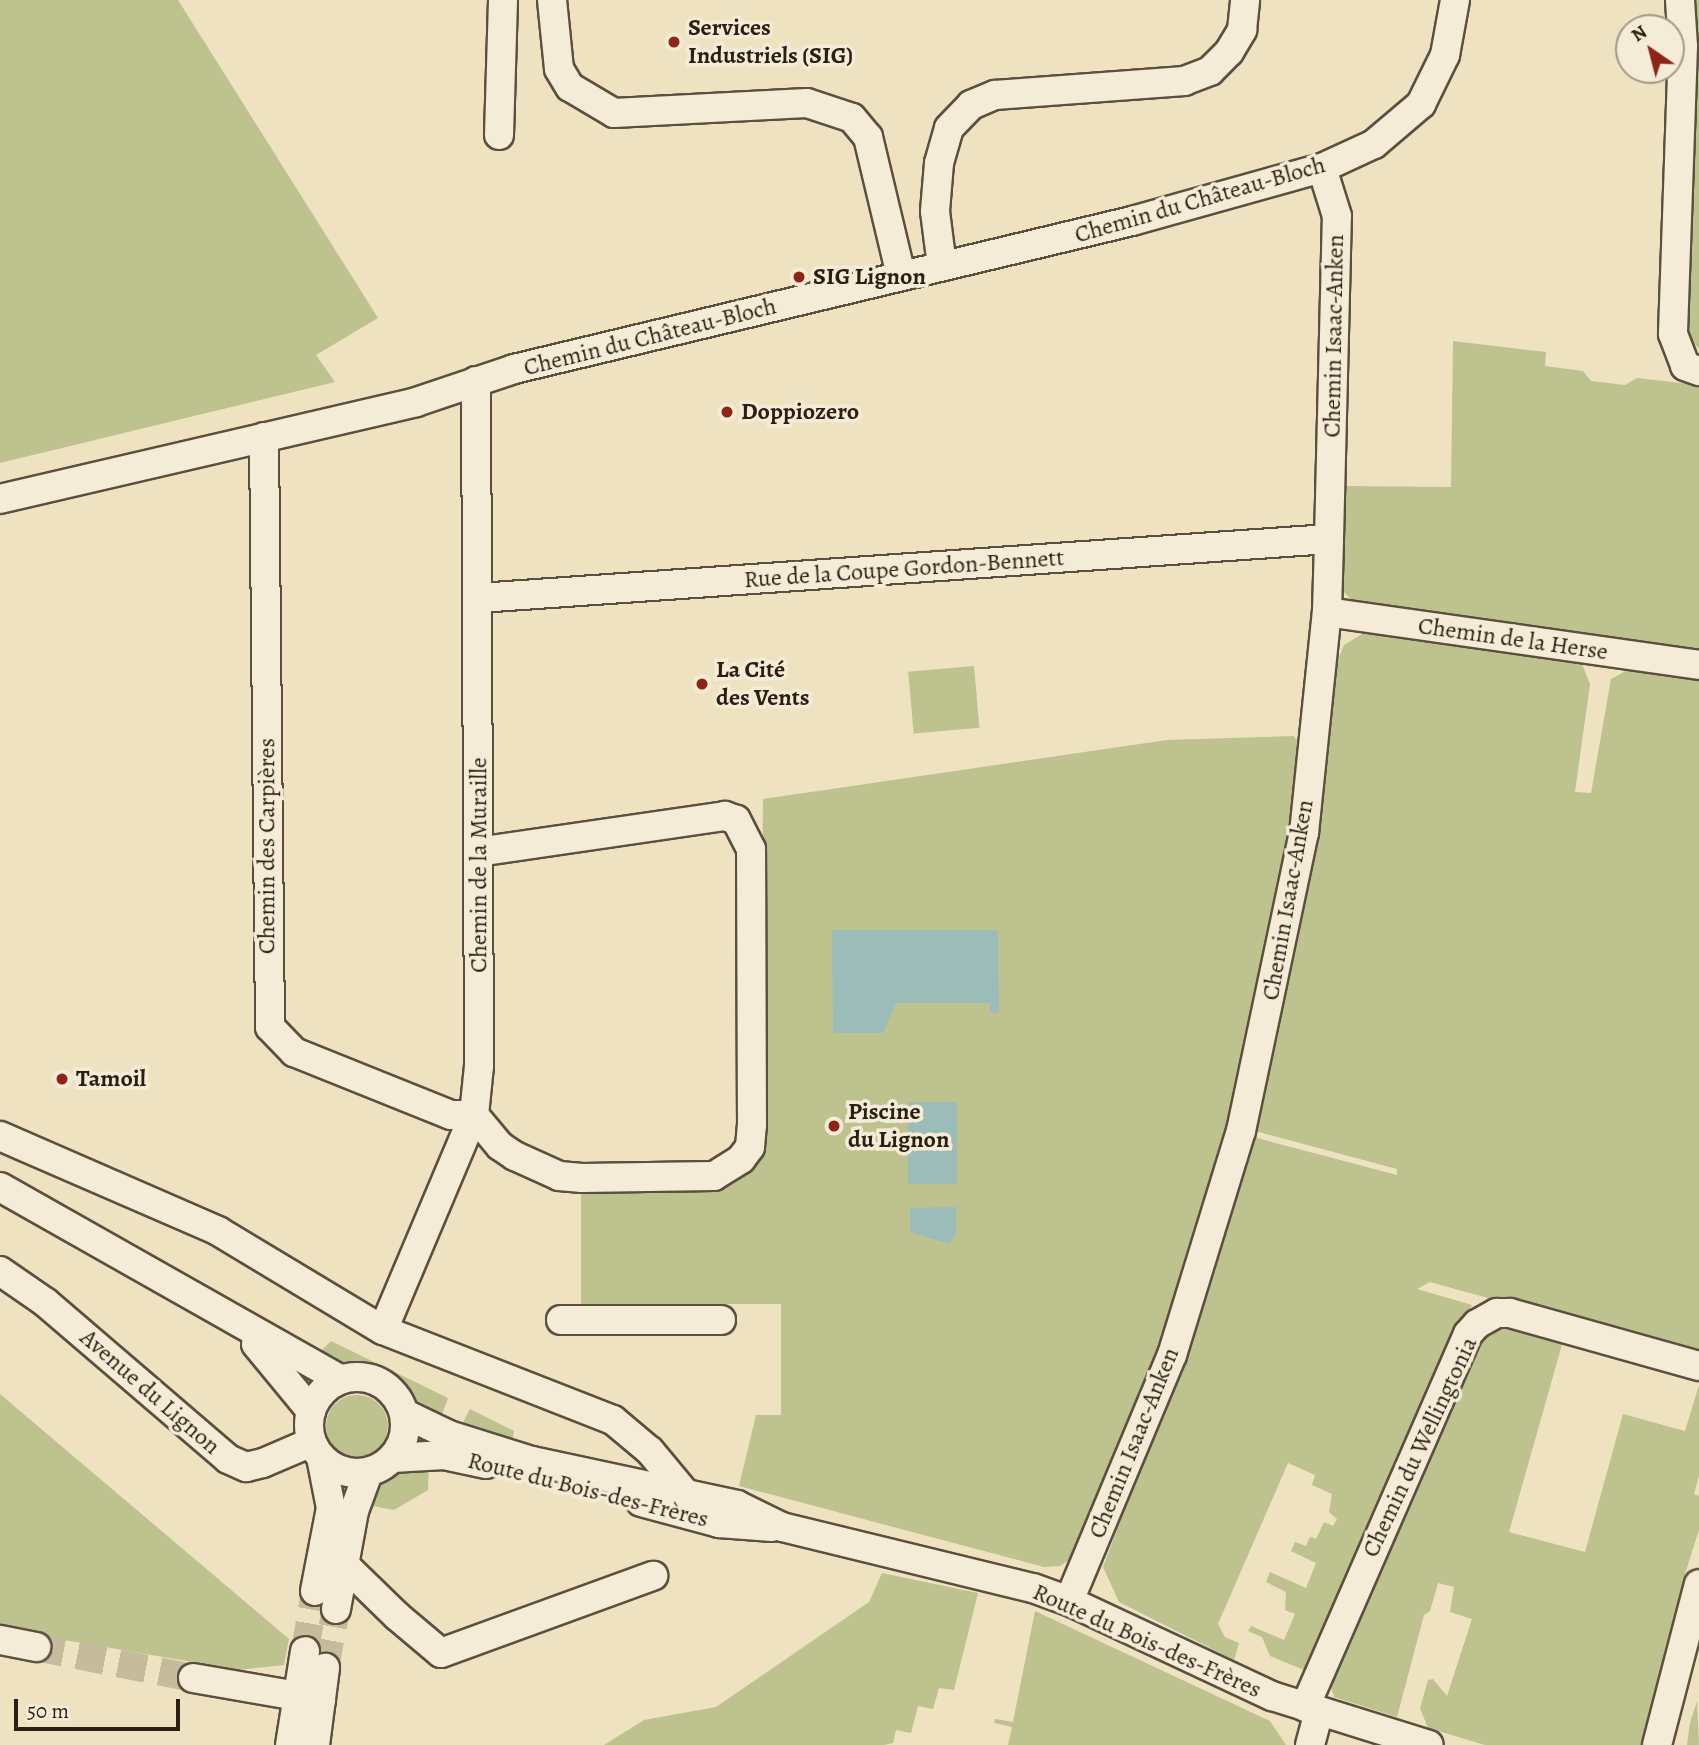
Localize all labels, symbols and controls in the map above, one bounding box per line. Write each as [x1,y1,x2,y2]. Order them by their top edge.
place label: Services Industriels (SIG) [688,14,853,70]
north arrow [1615,14,1685,84]
text: N [1626,19,1652,48]
marker: Services Industriels (SIG) [666,34,682,50]
street label: Chemin du Château-Bloch [1071,150,1329,250]
street label: Chemin Isaac-Anken [1318,234,1350,438]
place label: SIG Lignon [813,263,926,291]
marker: SIG Lignon [791,269,807,285]
street label: Chemin du Château-Bloch [521,292,779,382]
place label: Doppiozero [741,398,859,426]
marker: Doppiozero [719,404,735,420]
street label: Rue de la Coupe Gordon-Bennett [743,543,1065,595]
street label: Chemin de la Herse [1416,611,1610,667]
place label: La Cité des Vents [716,656,810,712]
marker: La Cité des Vents [694,676,710,692]
street label: Chemin des Carpières [253,738,281,954]
street label: Chemin de la Muraille [465,757,493,973]
street label: Chemin Isaac-Anken [1256,797,1320,1003]
place label: Tamoil [76,1065,146,1093]
marker: Tamoil [54,1071,70,1087]
place label: Piscine du Lignon [848,1098,949,1154]
marker: Piscine du Lignon [826,1118,842,1134]
street label: Avenue du Lignon [74,1323,226,1461]
street label: Chemin du Wellingtonia [1356,1332,1484,1562]
street label: Chemin Isaac-Anken [1083,1343,1185,1543]
street label: Route du Bois-des-Frères [465,1446,711,1534]
street label: Route du Bois-des-Frères [1028,1578,1266,1704]
scale bar [18,1686,184,1730]
text: 50 m [27,1697,69,1725]

